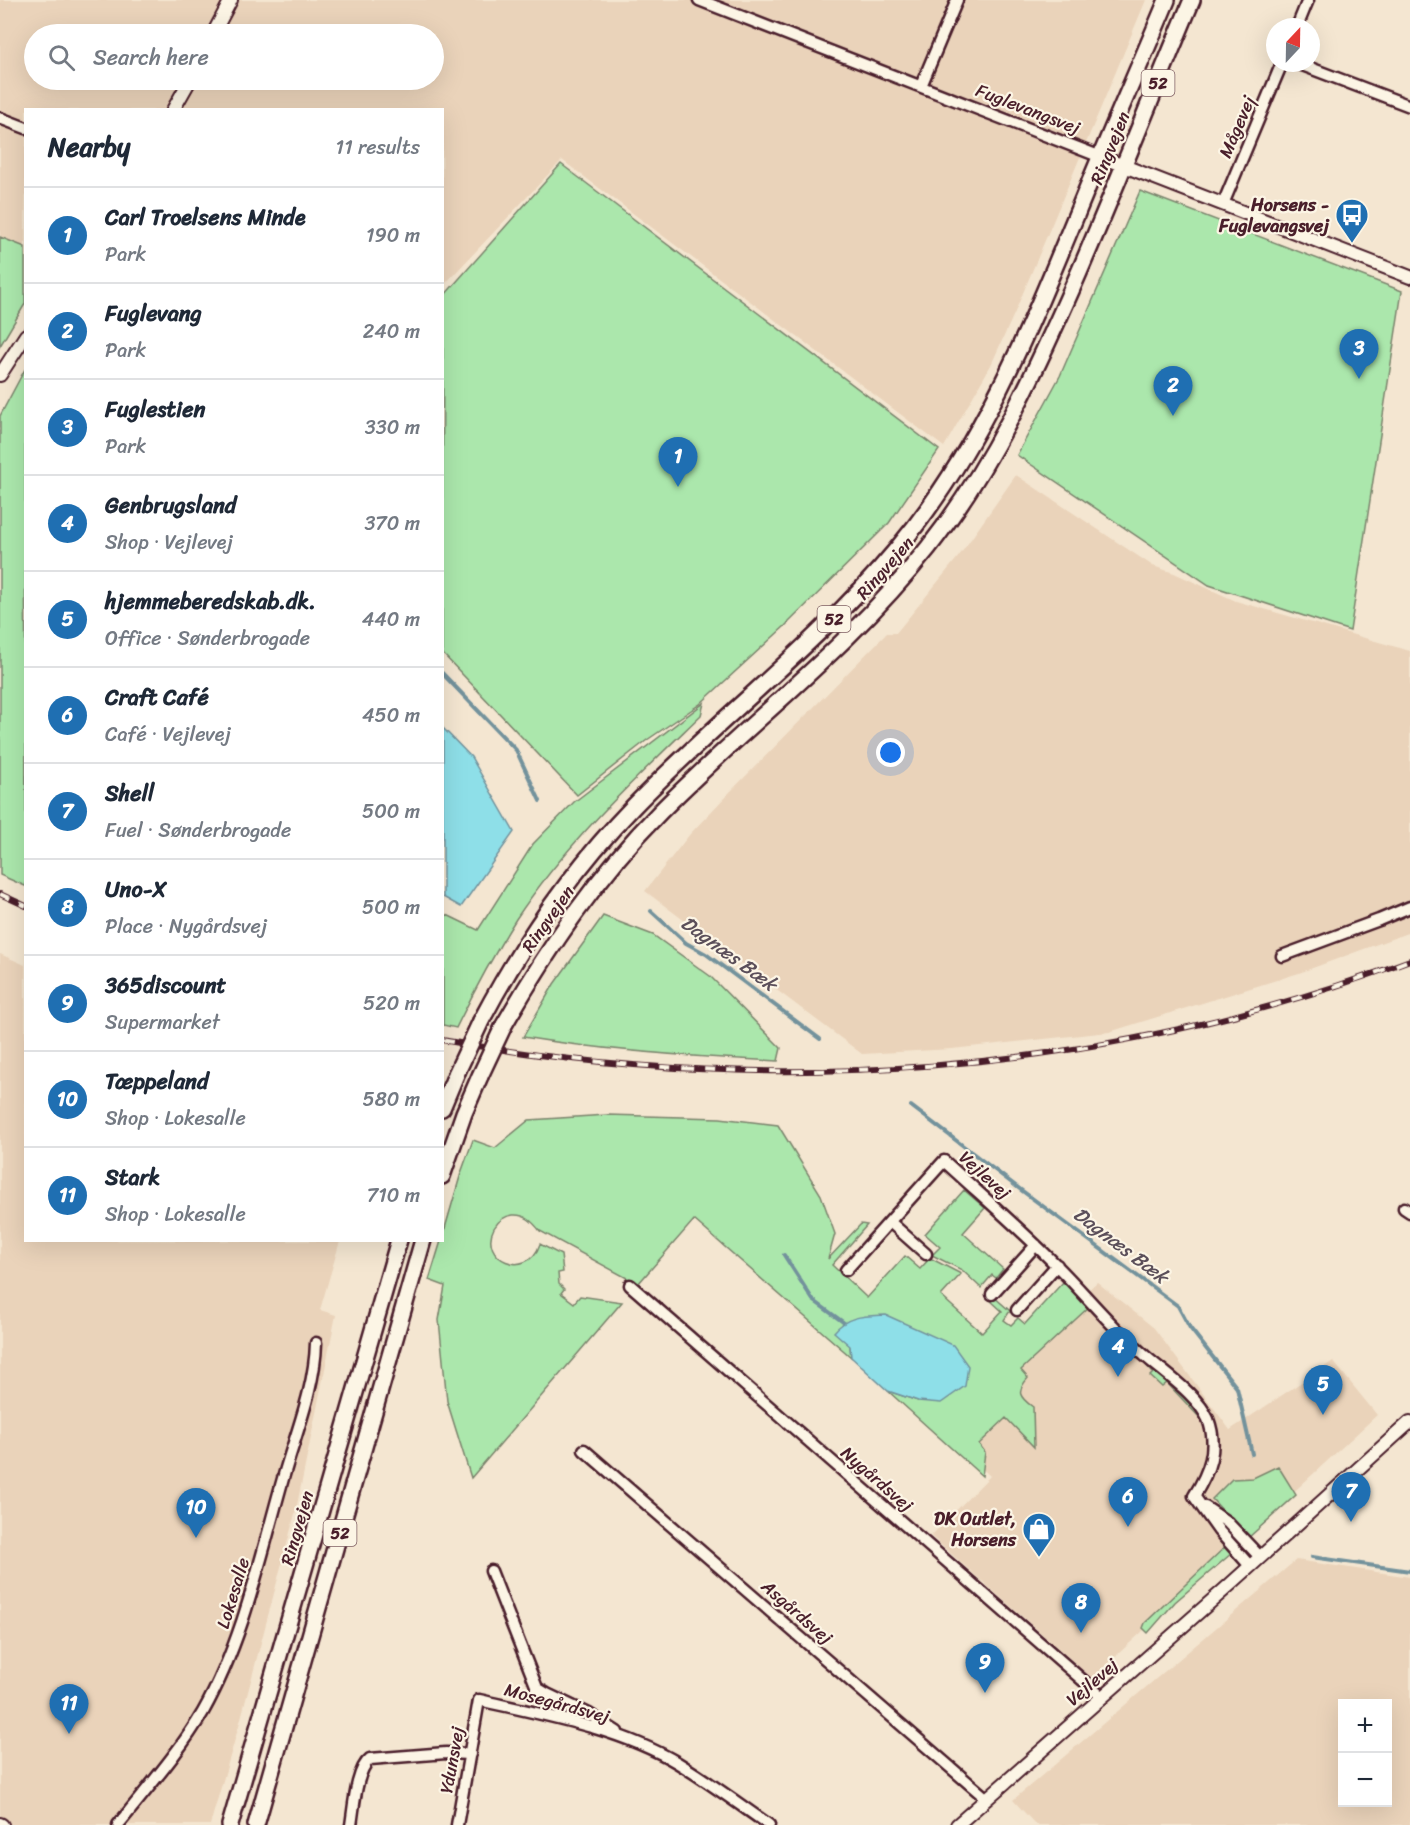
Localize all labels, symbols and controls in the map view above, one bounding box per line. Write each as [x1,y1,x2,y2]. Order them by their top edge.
north arrow [1266,18,1320,72]
search box [24,24,444,90]
text: Search here [93,38,209,77]
icon: search [45,41,78,74]
road number: 52 [1142,70,1174,96]
street label: Fuglevangsvej [971,74,1085,144]
street label: Mågevej [1210,90,1265,163]
street label: Ringvejen [1081,106,1139,189]
text: Nearby [48,124,130,170]
text: 11 results [336,130,420,165]
place label: Horsens - Fuglevangsvej [1218,189,1330,242]
bus stop icon: Horsens - Fuglevangsvej [1334,197,1370,244]
text: Carl Troelsens Minde [105,198,306,237]
text: 1 [63,218,72,253]
text: 190 m [366,218,420,253]
text: Park [105,237,146,272]
text: Fuglevang [105,294,202,333]
text: 2 [62,314,73,349]
text: 240 m [363,314,420,349]
pin: 3 [1340,330,1378,379]
text: Park [105,333,146,368]
pin: 2 [1154,366,1192,416]
text: Fuglestien [105,390,205,429]
text: 3 [62,410,73,445]
text: 330 m [365,410,420,445]
text: Park [105,429,146,464]
pin: 1 [658,438,698,487]
text: Genbrugsland [105,486,236,525]
text: 4 [61,506,74,541]
text: 370 m [364,506,420,541]
text: Shop · Vejlevej [105,525,233,560]
street label: Ringvejen [848,528,922,607]
text: hjemmeberedskab.dk. [105,582,316,621]
text: 5 [61,602,74,637]
text: 440 m [362,602,420,637]
road number: 52 [818,606,850,632]
text: Office · Sønderbrogade [105,621,310,656]
text: Craft Café [105,678,209,717]
text: 6 [62,698,73,733]
text: 450 m [362,698,420,733]
text: Café · Vejlevej [105,717,231,752]
your location [876,738,905,767]
text: Shell [105,774,154,813]
text: 7 [62,794,73,829]
text: 500 m [362,794,420,829]
text: Fuel · Sønderbrogade [105,813,291,848]
text: Uno-X [105,870,167,909]
street label: Ringvejen [513,878,583,960]
text: 8 [61,890,74,925]
text: 500 m [362,890,420,925]
water label: Dagnæs Bæk [673,906,786,1002]
text: Place · Nygårdsvej [105,909,267,944]
text: 365discount [105,966,226,1005]
text: 9 [61,986,74,1021]
text: 520 m [363,986,420,1021]
text: Supermarket [105,1005,220,1040]
text: Tæppeland [105,1062,209,1101]
text: 10 [57,1082,78,1117]
text: 580 m [363,1082,420,1117]
text: Shop · Lokesalle [105,1101,246,1136]
street label: Vejlevej [951,1142,1019,1208]
text: Stark [105,1158,160,1197]
text: 11 [59,1178,76,1213]
text: 710 m [367,1178,420,1213]
text: Shop · Lokesalle [105,1197,246,1232]
water label: Dagnæs Bæk [1065,1198,1178,1295]
pin: 4 [1098,1328,1138,1377]
pin: 5 [1304,1366,1342,1415]
street label: Nygårdsvej [833,1438,921,1520]
pin: 7 [1332,1472,1370,1522]
pin: 6 [1108,1478,1148,1527]
street label: Ringvejen [271,1487,323,1569]
pin: 10 [176,1488,216,1538]
place label: DK Outlet, Horsens [934,1503,1017,1556]
shop icon: DK Outlet, Horsens [1021,1511,1057,1558]
road number: 52 [324,1520,356,1546]
street label: Lokesalle [207,1553,259,1633]
street label: Asgårdsvej [753,1571,840,1653]
pin: 8 [1062,1584,1100,1633]
pin: 9 [966,1644,1004,1693]
street label: Vejlevej [1058,1650,1126,1714]
street label: Mosegårdsvej [501,1674,613,1732]
pin: 11 [50,1684,88,1734]
map controls [1338,1699,1392,1807]
button: + [1338,1699,1392,1753]
street label: Ydunsvej [430,1724,474,1796]
button: − [1338,1753,1392,1807]

